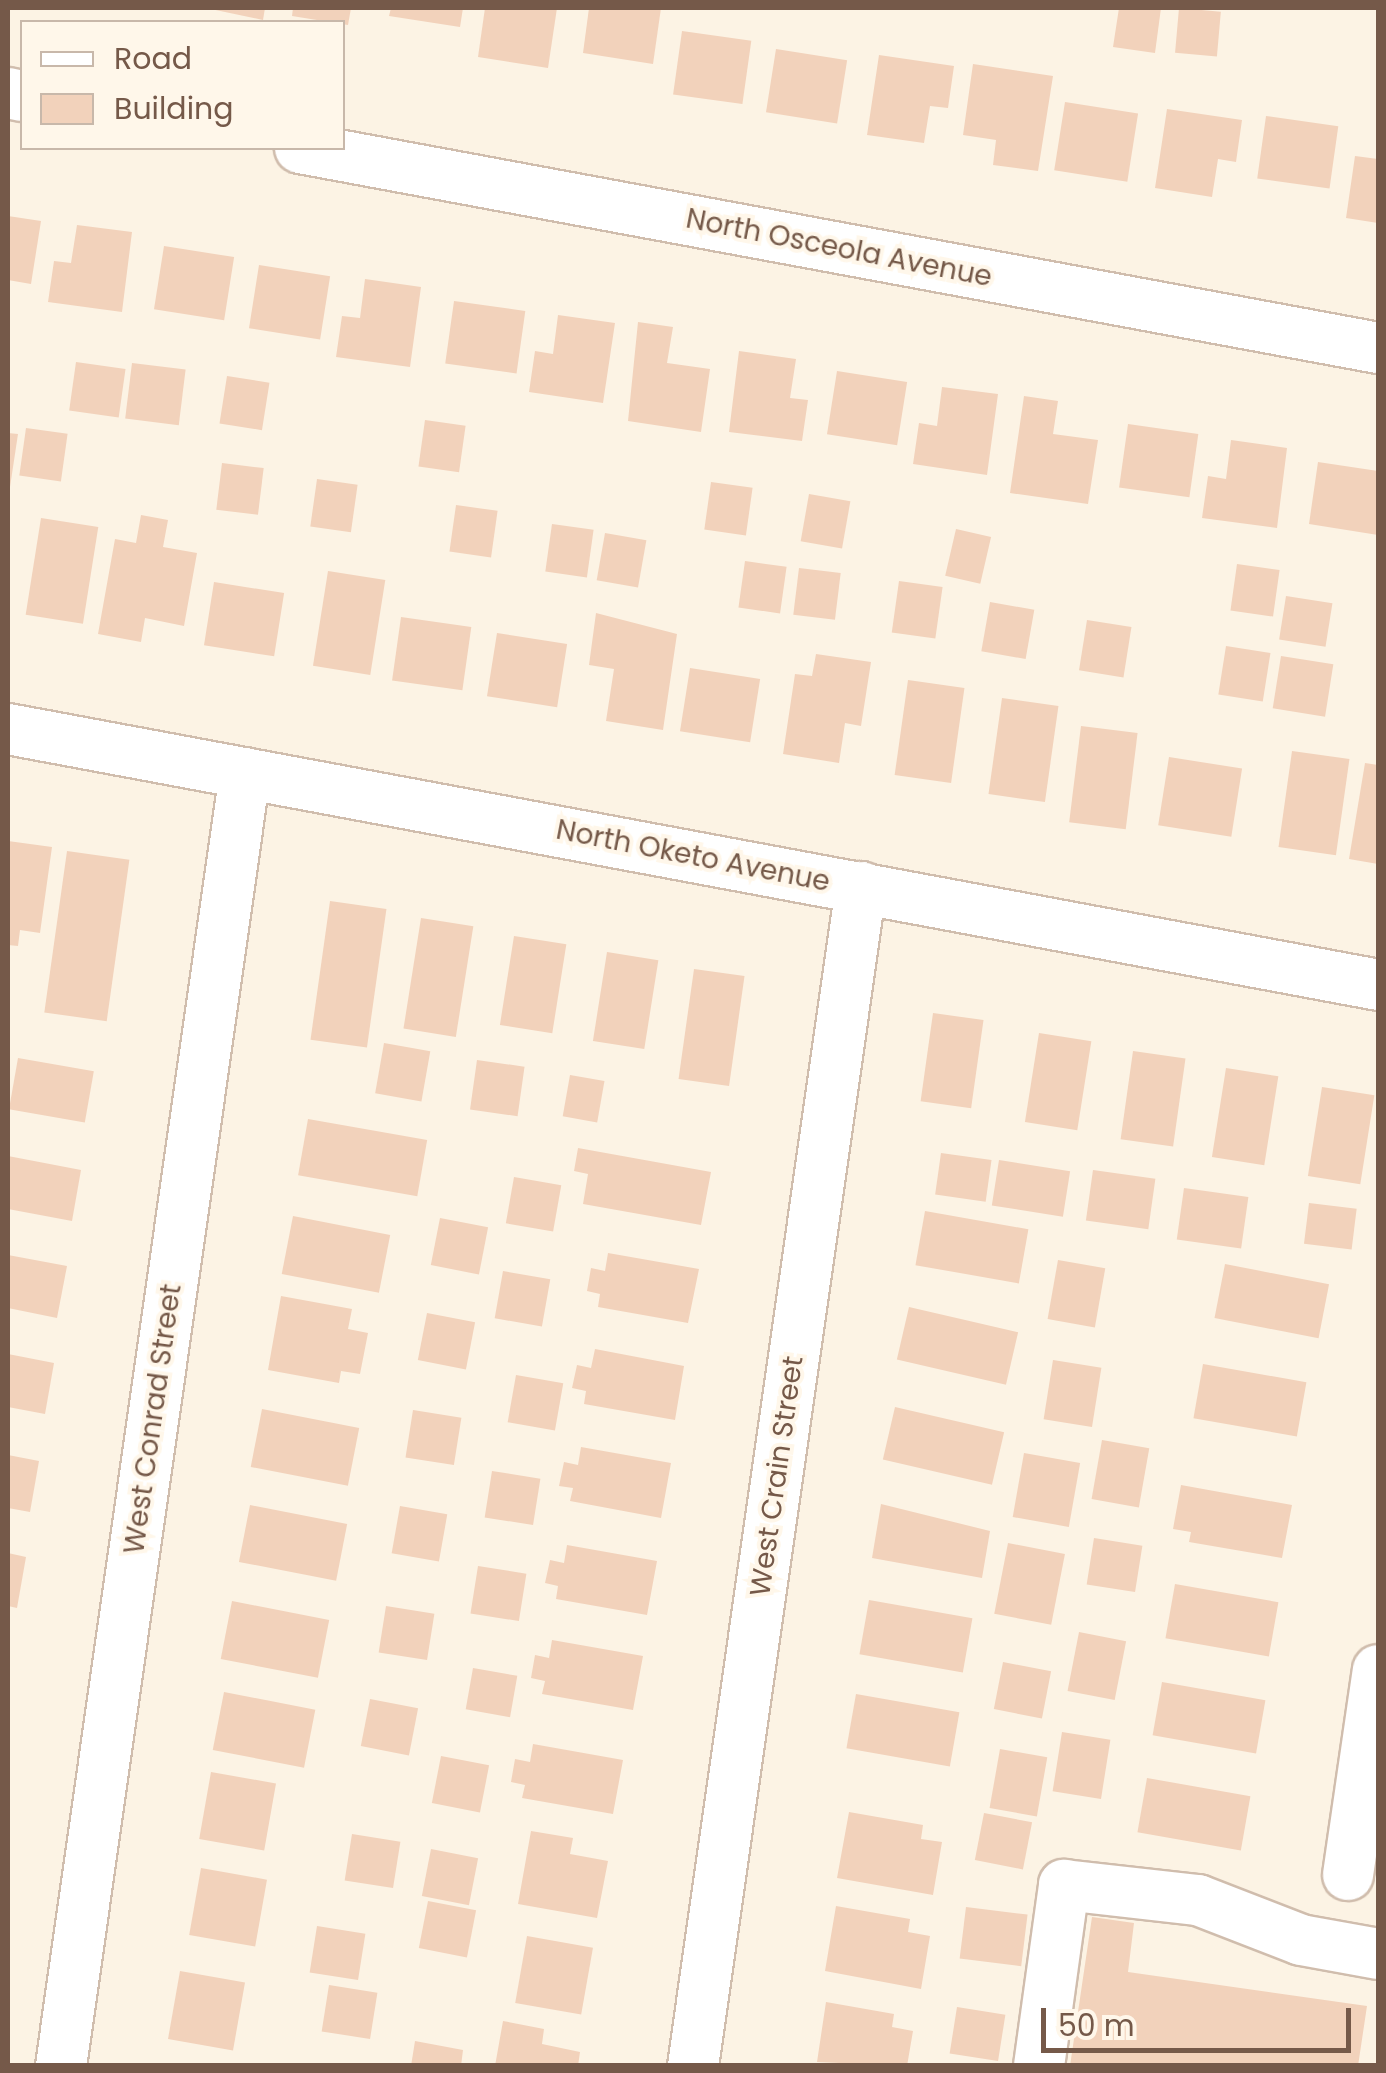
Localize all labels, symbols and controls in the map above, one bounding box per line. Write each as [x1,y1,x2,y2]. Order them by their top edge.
legend [20,20,345,150]
text: Road [114,37,192,80]
text: Building [114,87,234,130]
street label: North Osceola Avenue [683,202,995,294]
street label: North Oketo Avenue [553,813,833,899]
street label: West Conrad Street [117,1282,189,1556]
street label: West Crain Street [744,1354,810,1598]
scale bar [1046,1988,1356,2050]
text: 50 m [1058,2004,1135,2047]

